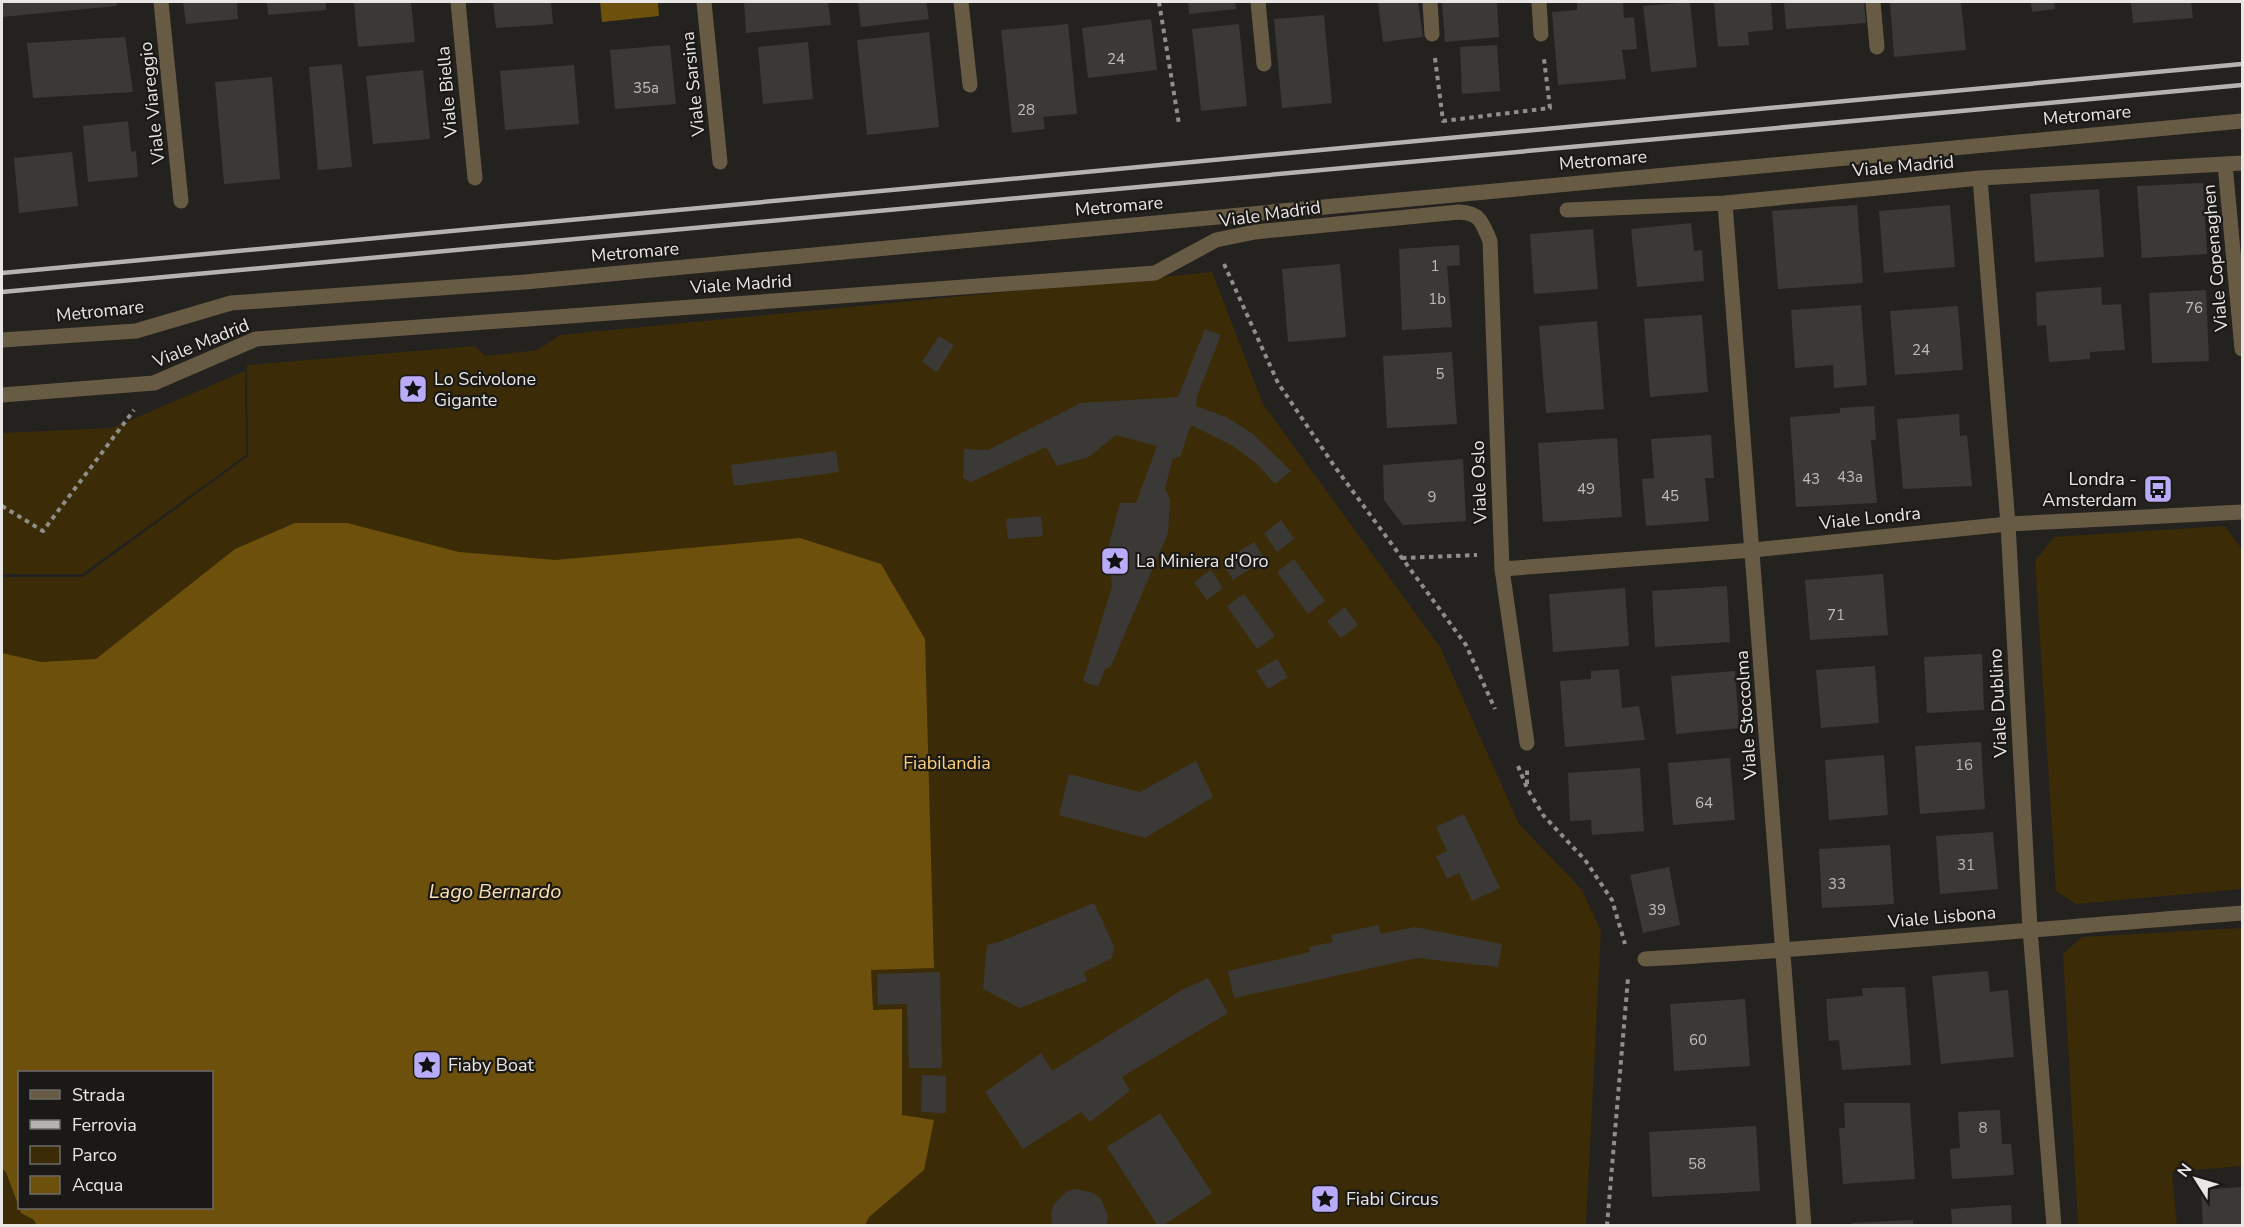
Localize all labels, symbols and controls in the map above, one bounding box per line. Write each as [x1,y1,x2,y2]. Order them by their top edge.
street label: Viale Sarsina [676,30,711,139]
street label: Viale Viareggio [134,41,170,166]
street label: Viale Biella [431,45,463,140]
house number: 24 [1107,49,1125,69]
house number: 35a [633,78,659,98]
street label: Metromare [2042,99,2132,131]
house number: 28 [1017,100,1035,120]
street label: Metromare [1558,144,1648,176]
street label: Viale Madrid [1850,150,1955,182]
street label: Viale Copenaghen [2197,184,2233,333]
street label: Metromare [1074,190,1164,222]
street label: Viale Madrid [1217,195,1322,233]
street label: Metromare [590,236,680,268]
house number: 1 [1430,256,1440,276]
street label: Viale Madrid [688,268,793,300]
house number: 1b [1428,289,1446,309]
street label: Metromare [55,294,145,328]
house number: 76 [2185,298,2203,318]
street label: Viale Madrid [148,313,253,374]
house number: 24 [1912,340,1930,360]
house number: 5 [1435,364,1445,384]
place label: Lo Scivolone Gigante [434,367,536,412]
place icon: Lo Scivolone Gigante [397,373,429,405]
street label: Viale Oslo [1466,440,1492,525]
house number: 43a [1837,467,1863,487]
place label: Londra - Amsterdam [2042,467,2137,512]
house number: 43 [1802,469,1820,489]
bus stop icon: Londra - Amsterdam [2142,473,2174,505]
house number: 49 [1577,479,1595,499]
house number: 45 [1661,486,1679,506]
house number: 9 [1427,487,1437,507]
street label: Viale Londra [1817,501,1922,535]
place icon: La Miniera d'Oro [1099,545,1131,577]
place label: La Miniera d'Oro [1136,549,1269,573]
house number: 71 [1827,605,1845,625]
street label: Viale Dublino [1983,648,2013,759]
street label: Viale Stoccolma [1730,650,1763,781]
park label: Fiabilandia [903,751,991,775]
house number: 16 [1955,755,1973,775]
house number: 64 [1695,793,1713,813]
house number: 31 [1957,855,1975,875]
house number: 33 [1828,874,1846,894]
water label: Lago Bernardo [429,878,561,905]
house number: 39 [1648,900,1666,920]
street label: Viale Lisbona [1886,900,1997,934]
house number: 60 [1689,1030,1707,1050]
place icon: Fiaby Boat [411,1049,443,1081]
place label: Fiaby Boat [448,1053,535,1077]
legend [18,1071,213,1209]
text: Strada [72,1083,125,1107]
text: Ferrovia [72,1113,137,1137]
house number: 8 [1978,1118,1988,1138]
text: Parco [72,1143,117,1167]
north arrow [2166,1149,2226,1209]
house number: 58 [1688,1154,1706,1174]
text: N [2172,1159,2197,1182]
text: Acqua [72,1173,123,1197]
place icon: Fiabi Circus [1309,1183,1341,1215]
place label: Fiabi Circus [1346,1187,1439,1211]

